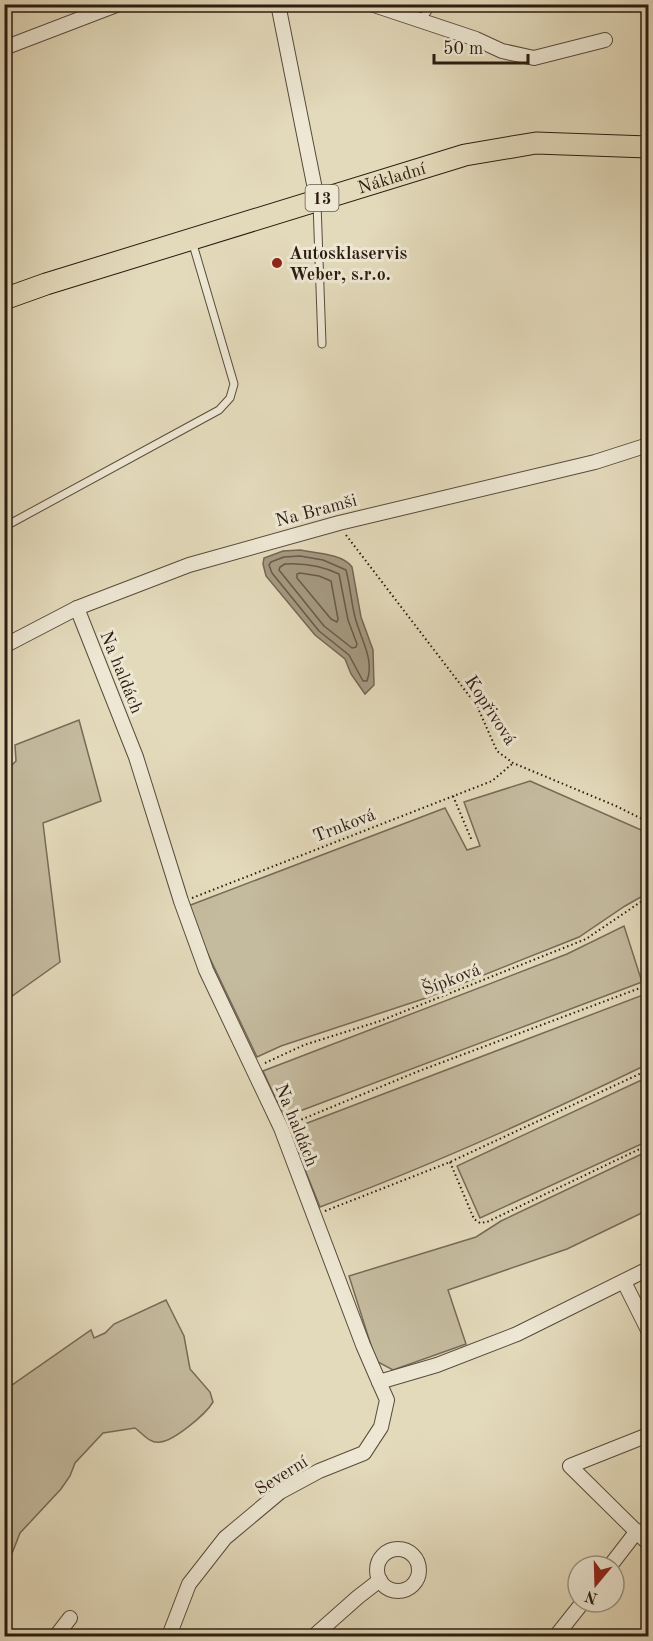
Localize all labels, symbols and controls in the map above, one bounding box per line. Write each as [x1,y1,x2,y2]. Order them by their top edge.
scale bar [434,27,528,65]
text: 50 m [443,40,483,58]
street label: Nákladní [356,160,428,198]
road number: 13 [306,185,338,211]
place label: Autosklaservis Weber, s.r.o. [289,245,408,284]
marker: Autosklaservis Weber, s.r.o. [270,256,284,270]
street label: Na Bramši [274,491,359,530]
street label: Na haldách [96,629,146,716]
street label: Kopřivová [461,673,519,749]
street label: Trnková [311,806,378,846]
street label: Šípková [418,956,483,999]
street label: Na haldách [271,1082,321,1169]
street label: Severní [252,1453,311,1499]
north arrow [566,1554,626,1614]
text: N [583,1586,600,1606]

